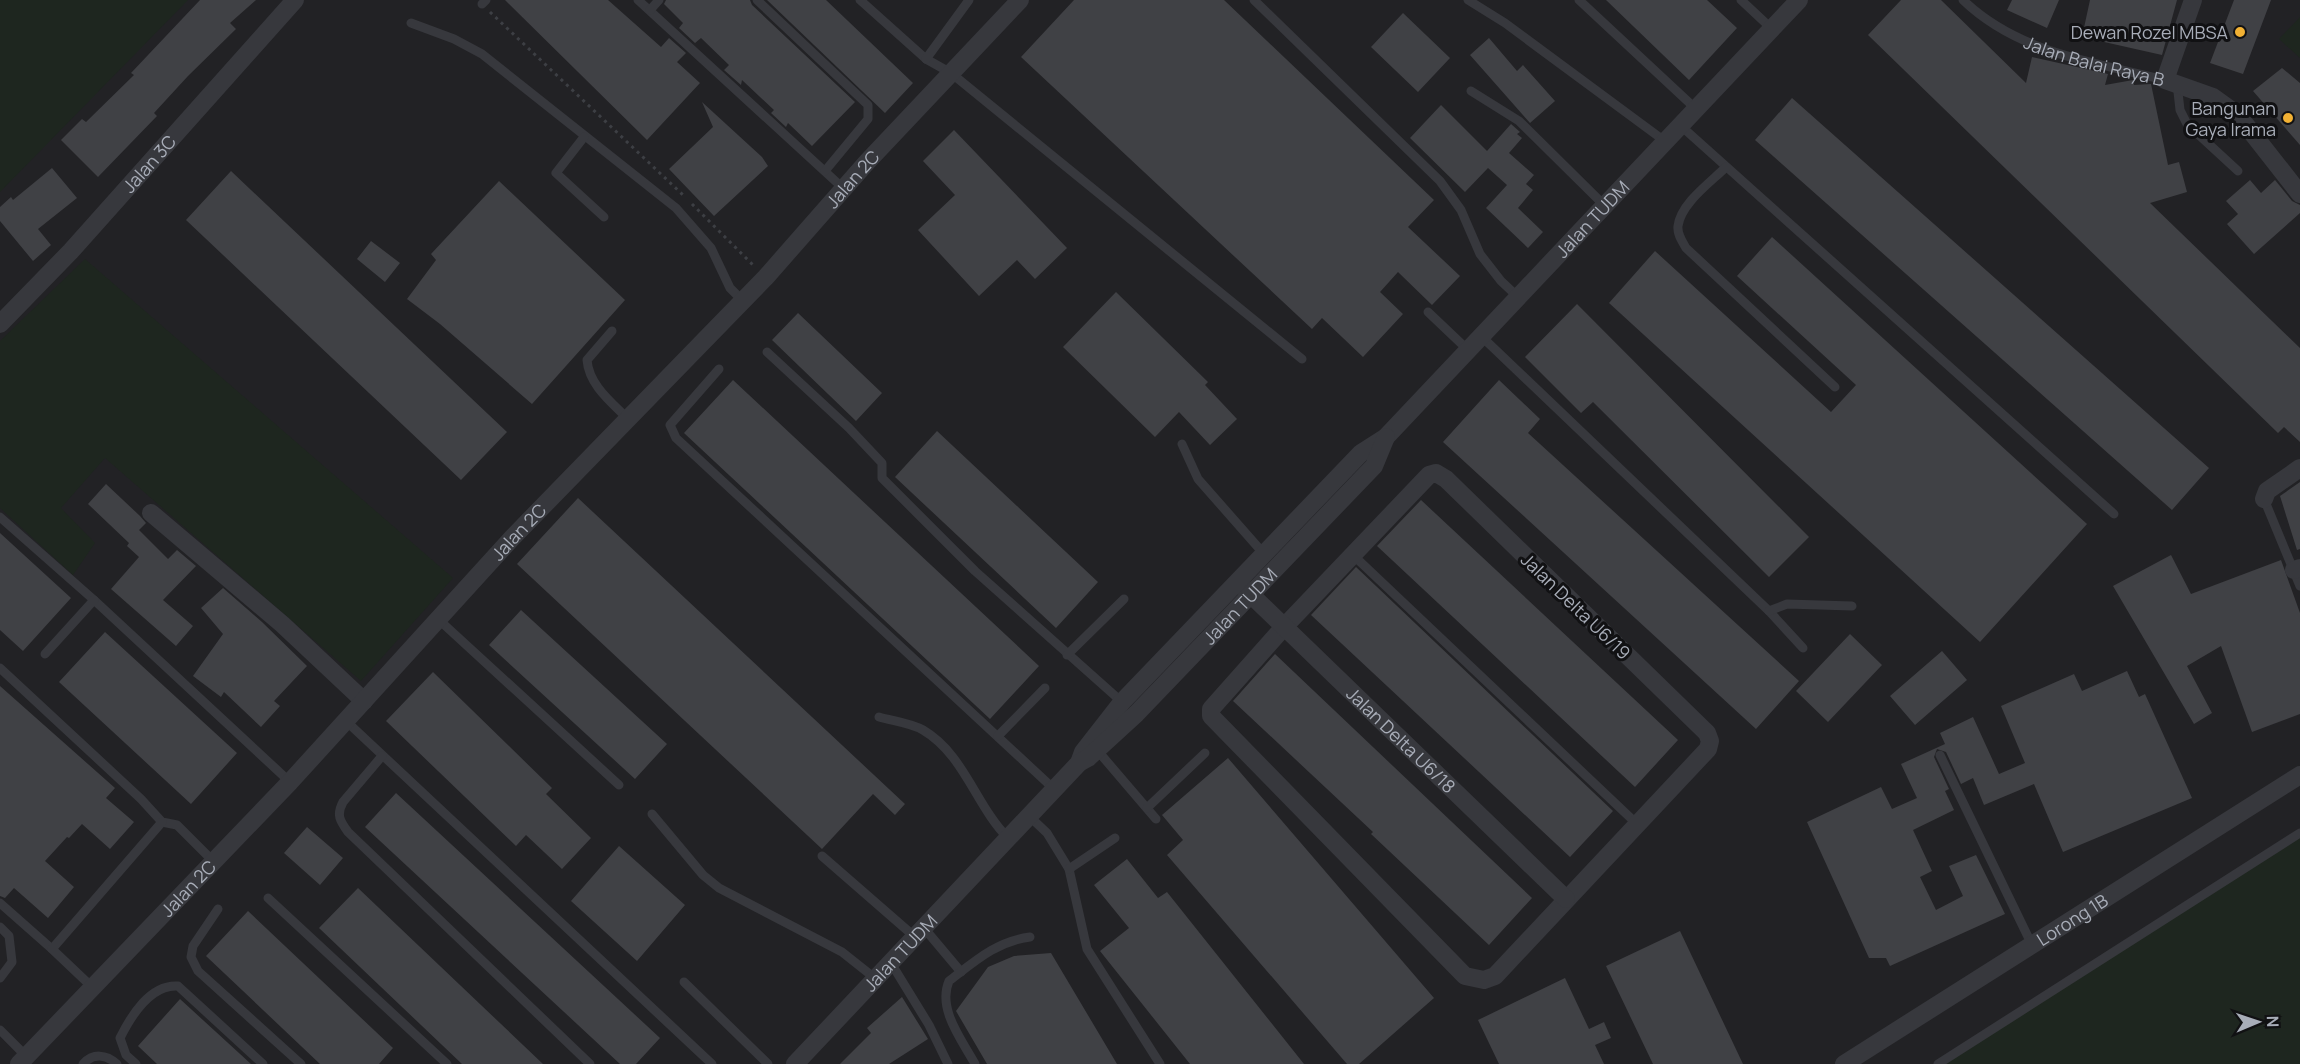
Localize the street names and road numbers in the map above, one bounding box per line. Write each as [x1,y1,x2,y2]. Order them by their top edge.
street label: Jalan Balai Raya B [2020,30,2167,91]
street label: Jalan 3C [117,130,181,198]
street label: Jalan 2C [820,144,885,213]
street label: Jalan TUDM [1550,175,1634,263]
street label: Jalan 2C [486,498,551,565]
street label: Jalan Delta U6/19 [1516,548,1636,664]
street label: Jalan TUDM [1197,562,1282,649]
street label: Jalan Delta U6/18 [1342,682,1461,798]
street label: Jalan 2C [155,854,221,922]
street label: Lorong 1B [2032,888,2112,951]
street label: Jalan TUDM [858,909,942,996]

